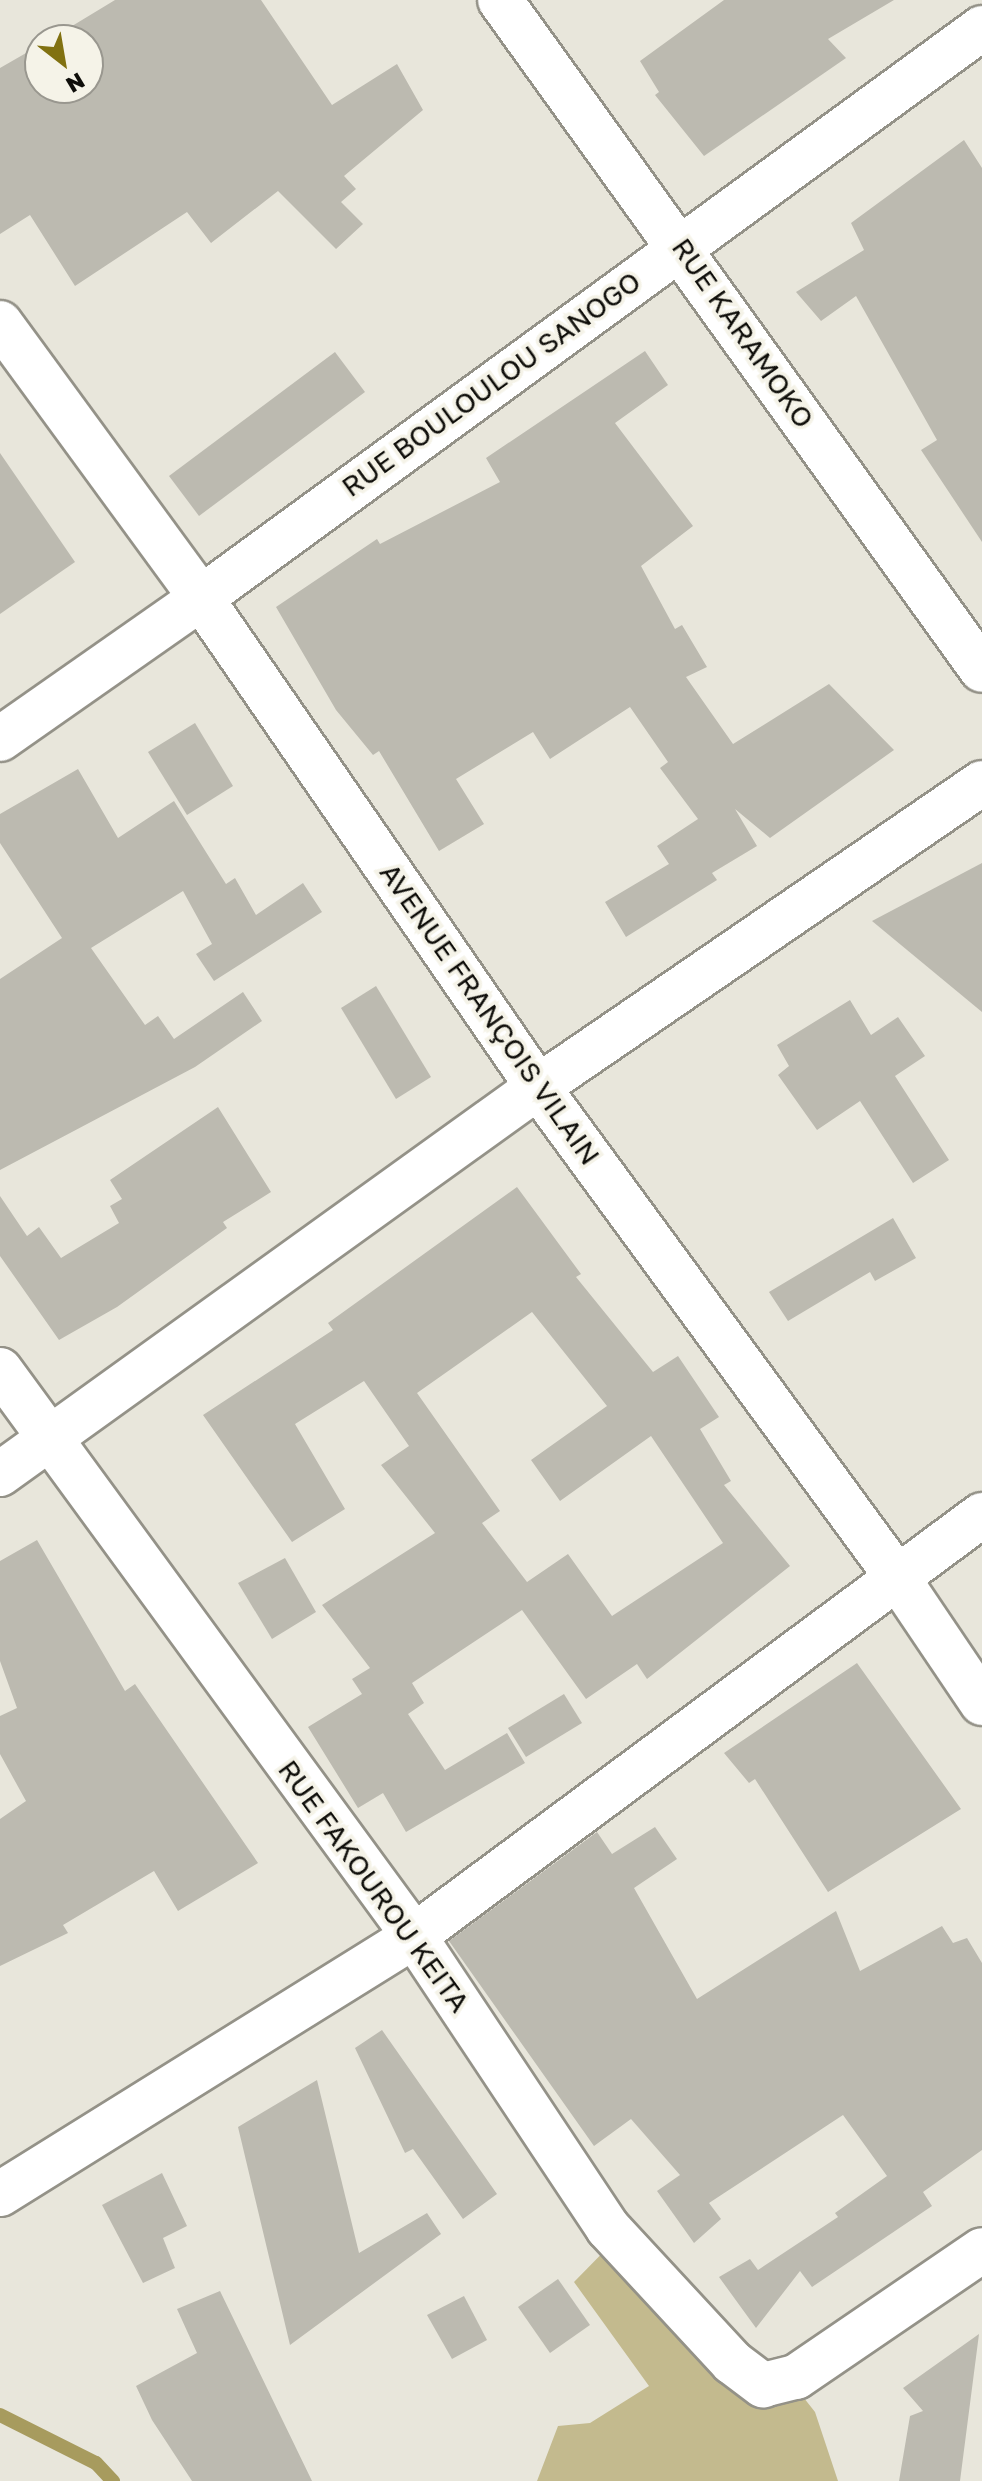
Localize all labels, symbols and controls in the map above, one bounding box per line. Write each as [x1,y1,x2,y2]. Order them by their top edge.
north arrow [24,24,104,104]
text: N [61,67,90,99]
street label: RUE KARAMOKO [665,232,821,434]
street label: RUE BOULOULOU SANOGO [335,264,647,504]
street label: AVENUE FRANÇOIS VILAIN [373,857,607,1171]
street label: RUE FAKOUROU KEITA [271,1753,477,2019]

